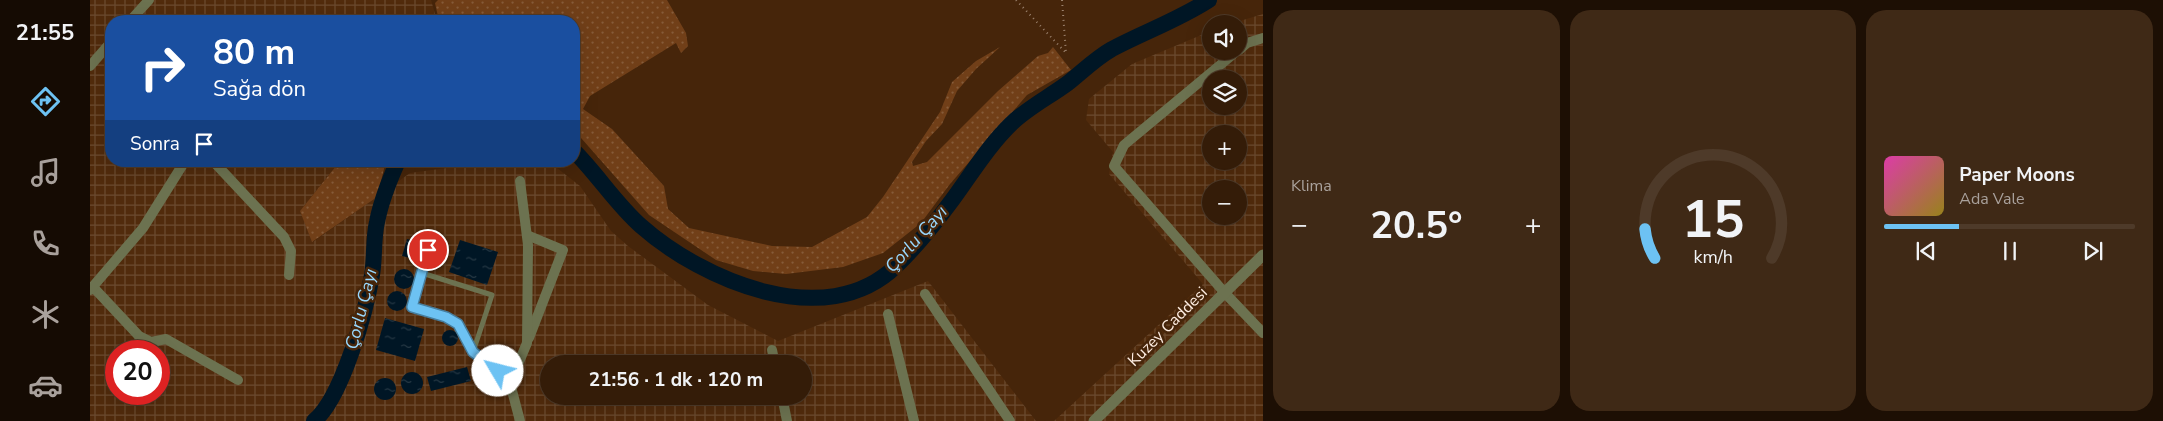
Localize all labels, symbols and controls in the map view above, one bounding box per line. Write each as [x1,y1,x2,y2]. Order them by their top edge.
map controls [1202,15,1247,225]
button: sound [1202,15,1247,60]
text: 21:55 [16,18,74,48]
text: 80 m [213,29,295,76]
icon: right [130,35,195,100]
button: layers [1202,70,1247,115]
text: Sağa dön [213,74,306,104]
icon: directions [28,84,63,119]
button: + [1202,125,1247,170]
icon: arrive [190,130,218,158]
text: Sonra [130,131,180,157]
icon: music [28,155,63,190]
text: Paper Moons [1959,162,2075,188]
text: Klima [1291,175,1332,197]
button: − [1202,180,1247,225]
text: 15 [1682,184,1744,255]
text: Ada Vale [1959,188,2025,210]
water label: Çorlu Çayı [879,200,953,278]
text: 20.5° [1370,200,1462,251]
text: − [1291,206,1308,244]
text: + [1525,206,1542,244]
icon: phone [28,226,63,261]
pin [407,229,449,271]
icon: arrive [414,236,442,264]
icon: previous [1912,237,1940,265]
icon: pause [1996,237,2024,265]
icon: next [2079,237,2107,265]
text: km/h [1693,245,1733,269]
water label: Çorlu Çayı [339,266,383,352]
street label: Kuzey Caddesi [1123,282,1212,371]
icon: climate [28,297,63,332]
speed limit sign: 20 [105,340,170,405]
position arrow [471,344,523,396]
text: 21:56 · 1 dk · 120 m [589,367,763,393]
icon: car [28,368,63,403]

